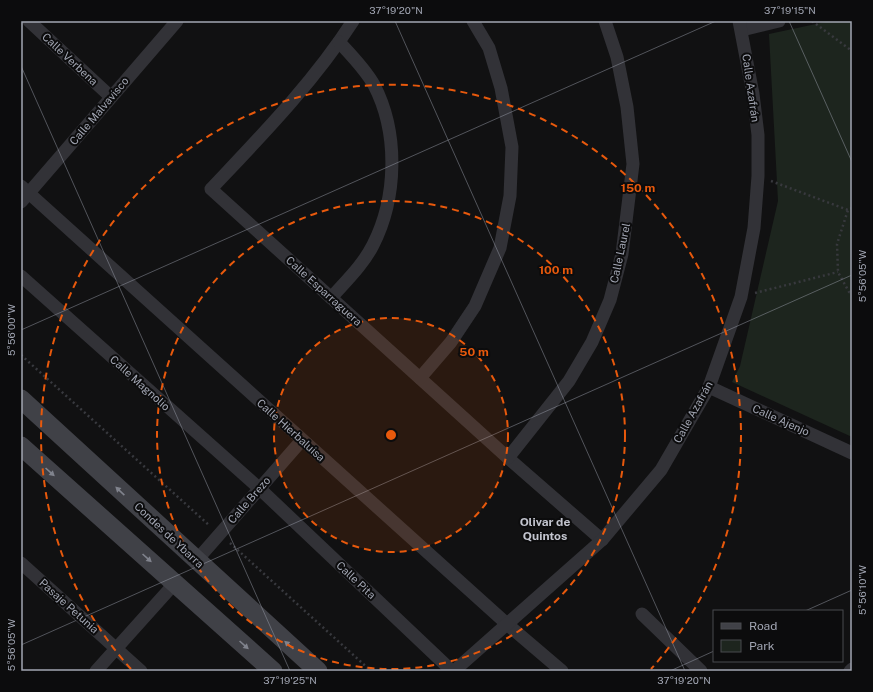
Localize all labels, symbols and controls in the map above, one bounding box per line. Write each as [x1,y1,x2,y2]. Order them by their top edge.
text: 37°19'20"N [369,4,423,16]
text: 37°19'15"N [764,4,816,16]
street label: Calle Verbena [40,30,100,88]
street label: Calle Azafrán [740,53,762,123]
street label: Calle Malvavisco [67,75,131,147]
text: 150 m [621,181,655,195]
street label: Calle Laurel [608,222,632,284]
text: 5°56'05"W [856,249,868,302]
street label: Calle Esparraguera [284,254,364,328]
text: 100 m [539,263,573,277]
text: 5°56'00"W [5,303,17,356]
text: 50 m [459,345,489,359]
street label: Calle Magnolio [108,353,172,413]
street label: Calle Azafrán [671,379,715,445]
street label: Calle Hierbaluisa [255,396,327,464]
street label: Calle Ajenjo [751,402,811,438]
centre of rings [384,428,398,442]
one-way arrow [45,467,55,476]
street label: Calle Brezo [226,474,272,526]
one-way arrow [116,487,125,496]
street label: Condes de Ybarra [132,500,206,570]
district label: Olivar de Quintos [520,515,570,543]
one-way arrow [142,554,152,563]
street label: Calle Pita [334,559,378,601]
text: 5°56'10"W [856,564,868,615]
street label: Pasaje Petunia [37,576,101,636]
legend [713,610,843,662]
text: 5°56'05"W [5,618,17,671]
text: Road [749,619,777,633]
text: Park [749,639,775,653]
one-way arrow [239,640,248,649]
one-way arrow [284,640,294,649]
text: 37°19'25"N [263,674,317,686]
text: 37°19'20"N [657,674,711,686]

